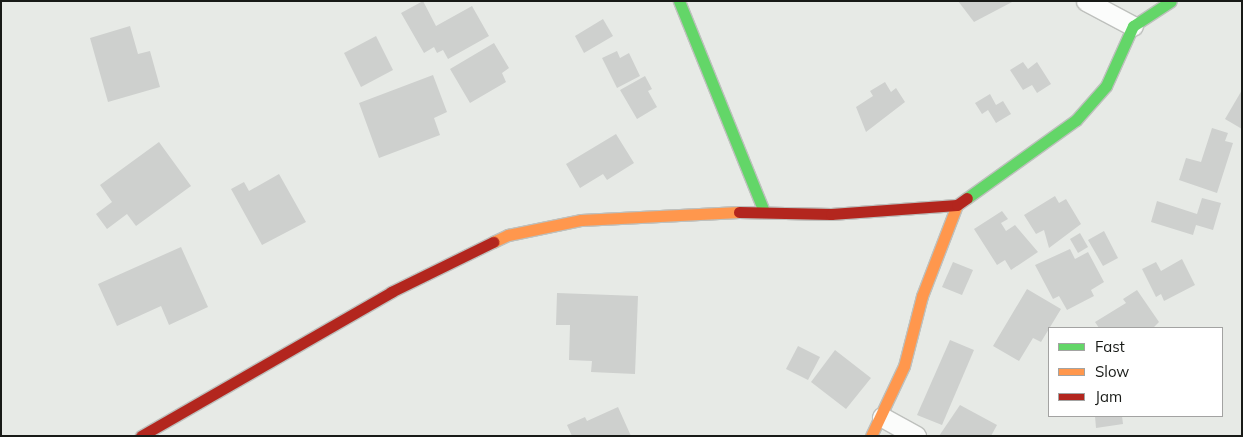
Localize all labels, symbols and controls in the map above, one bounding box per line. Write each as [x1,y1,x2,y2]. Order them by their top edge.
legend [1048,327,1223,417]
text: Fast [1095,337,1125,356]
text: Slow [1095,362,1129,381]
text: Jam [1095,387,1122,406]

